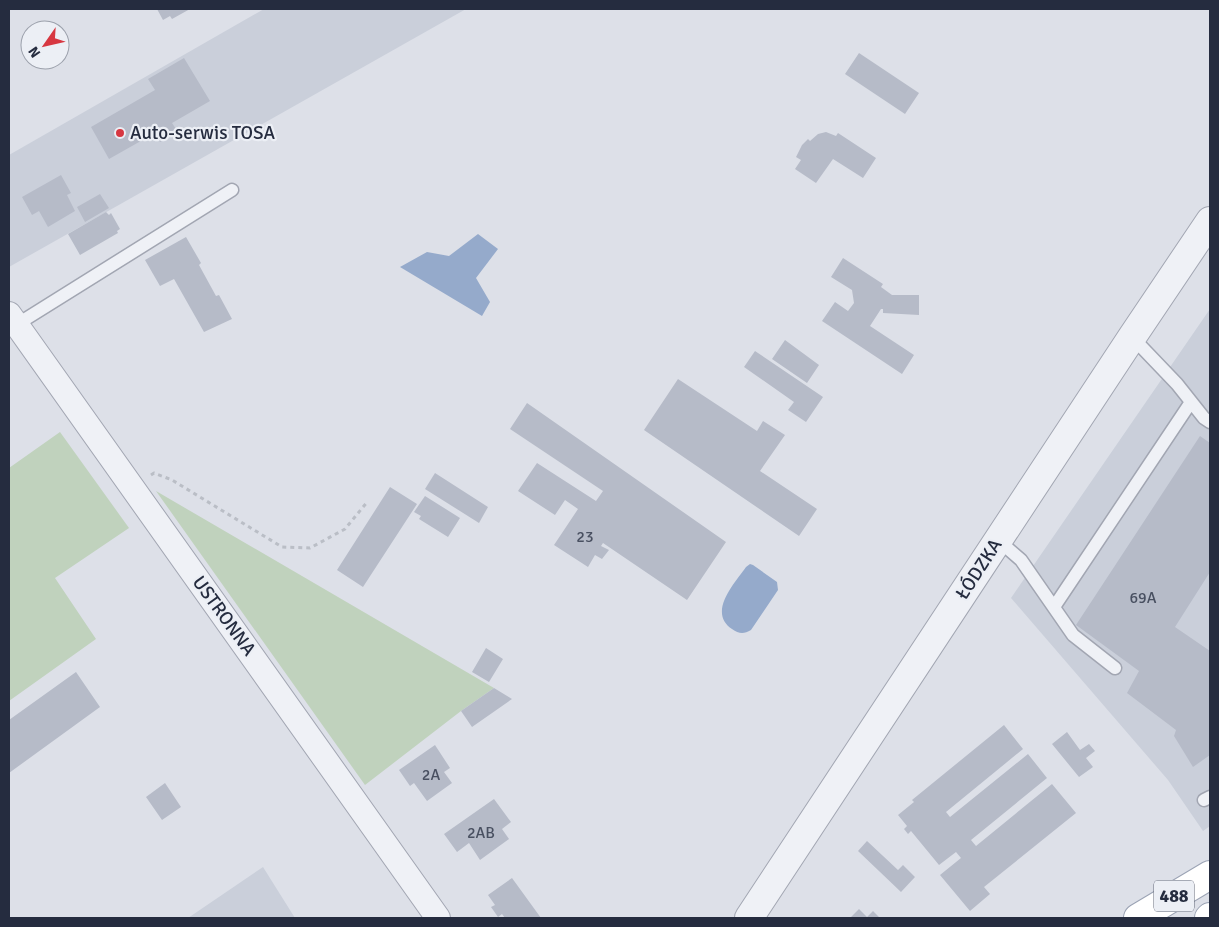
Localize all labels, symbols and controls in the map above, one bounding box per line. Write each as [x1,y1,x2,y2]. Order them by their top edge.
north arrow [20,20,70,70]
text: N [25,43,44,61]
place label: Auto-serwis TOSA [130,121,276,145]
marker: Auto-serwis TOSA [114,127,126,139]
house number: 23 [576,527,594,547]
street label: ŁÓDZKA [951,534,1008,604]
street label: USTRONNA [187,571,261,661]
house number: 69A [1129,588,1157,608]
house number: 2A [422,765,440,785]
house number: 2AB [467,823,495,843]
road number: 488 [1154,880,1194,911]

